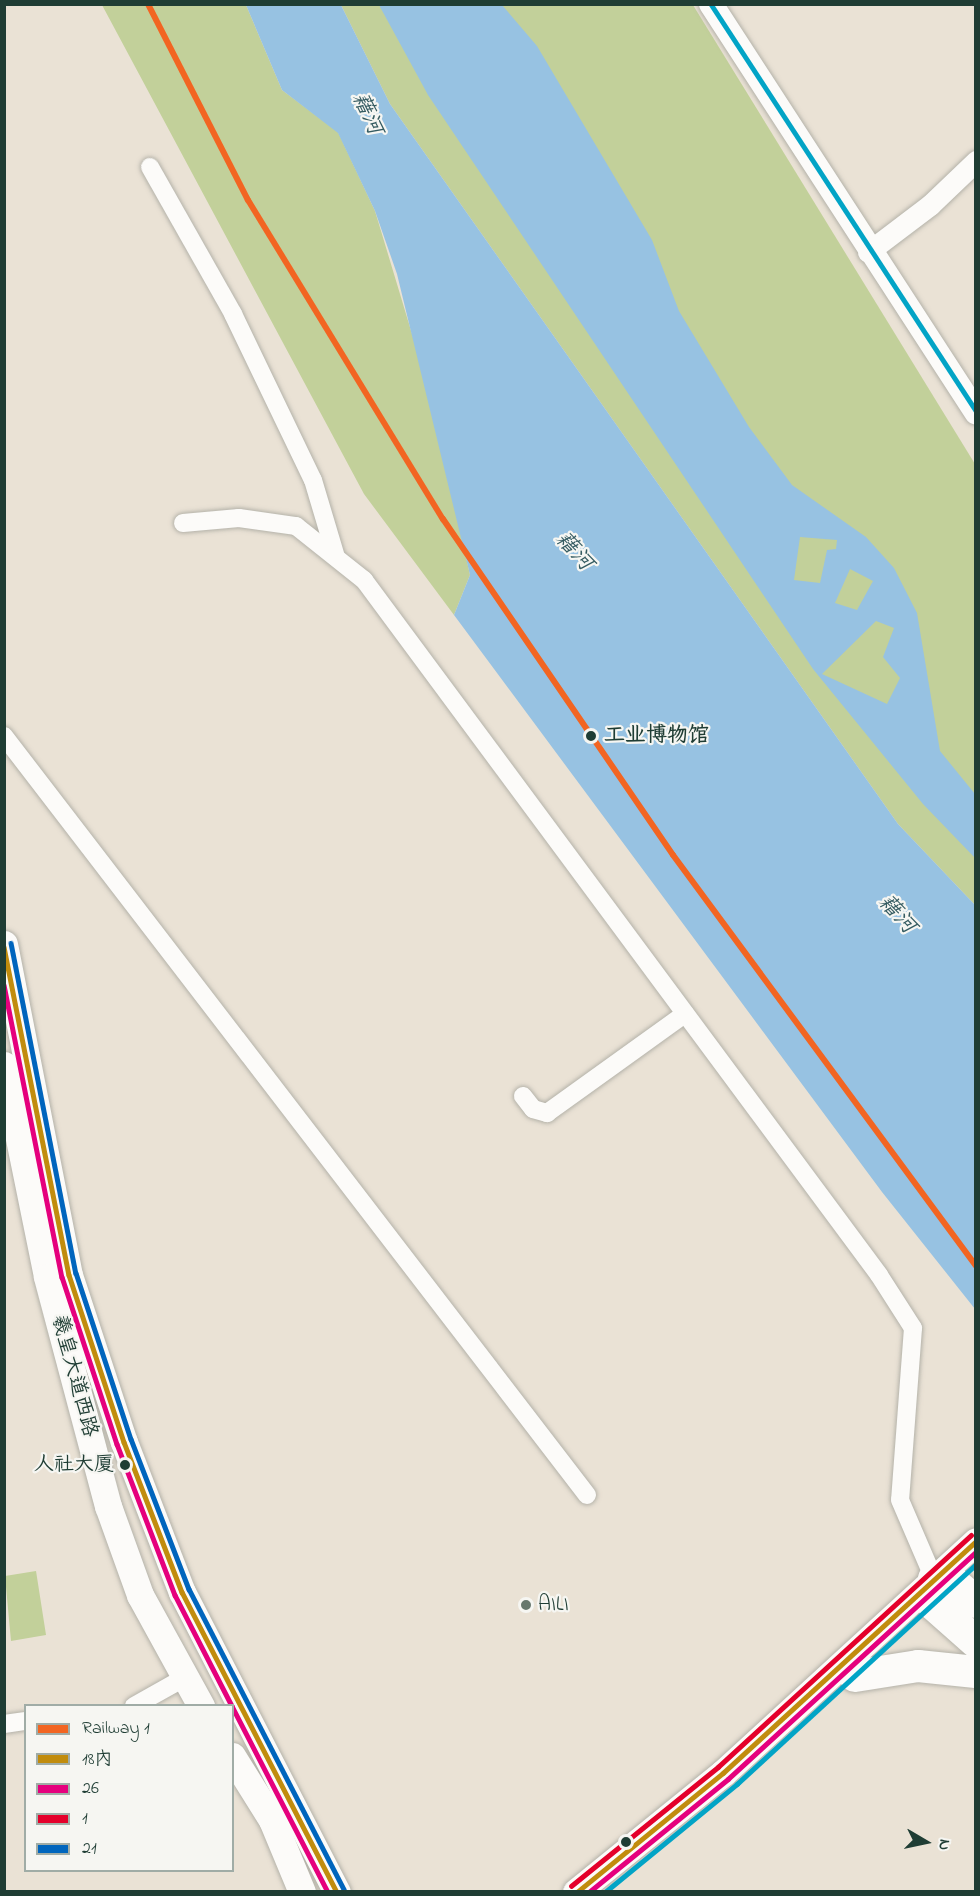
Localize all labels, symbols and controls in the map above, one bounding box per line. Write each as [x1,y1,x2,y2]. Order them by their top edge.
water label: 藉河 [345,89,387,139]
water label: 藉河 [548,527,598,577]
place label: 工业博物馆 [604,723,709,749]
marker: 工业博物馆 [582,727,600,745]
water label: 藉河 [871,890,921,940]
street label: 羲皇大道西路 [46,1312,102,1440]
place label: 人社大厦 [34,1453,114,1477]
marker: 人社大厦 [119,1459,131,1471]
place label: AILI [538,1592,569,1618]
marker: AILI [519,1598,533,1612]
legend [24,1704,234,1872]
text: Railway 1 [82,1716,150,1742]
text: 18内 [82,1747,112,1773]
text: 26 [82,1776,99,1802]
text: 1 [82,1806,88,1832]
north arrow [896,1812,956,1872]
text: 21 [82,1836,97,1862]
unlabelled marker [620,1836,632,1848]
text: N [931,1838,956,1852]

